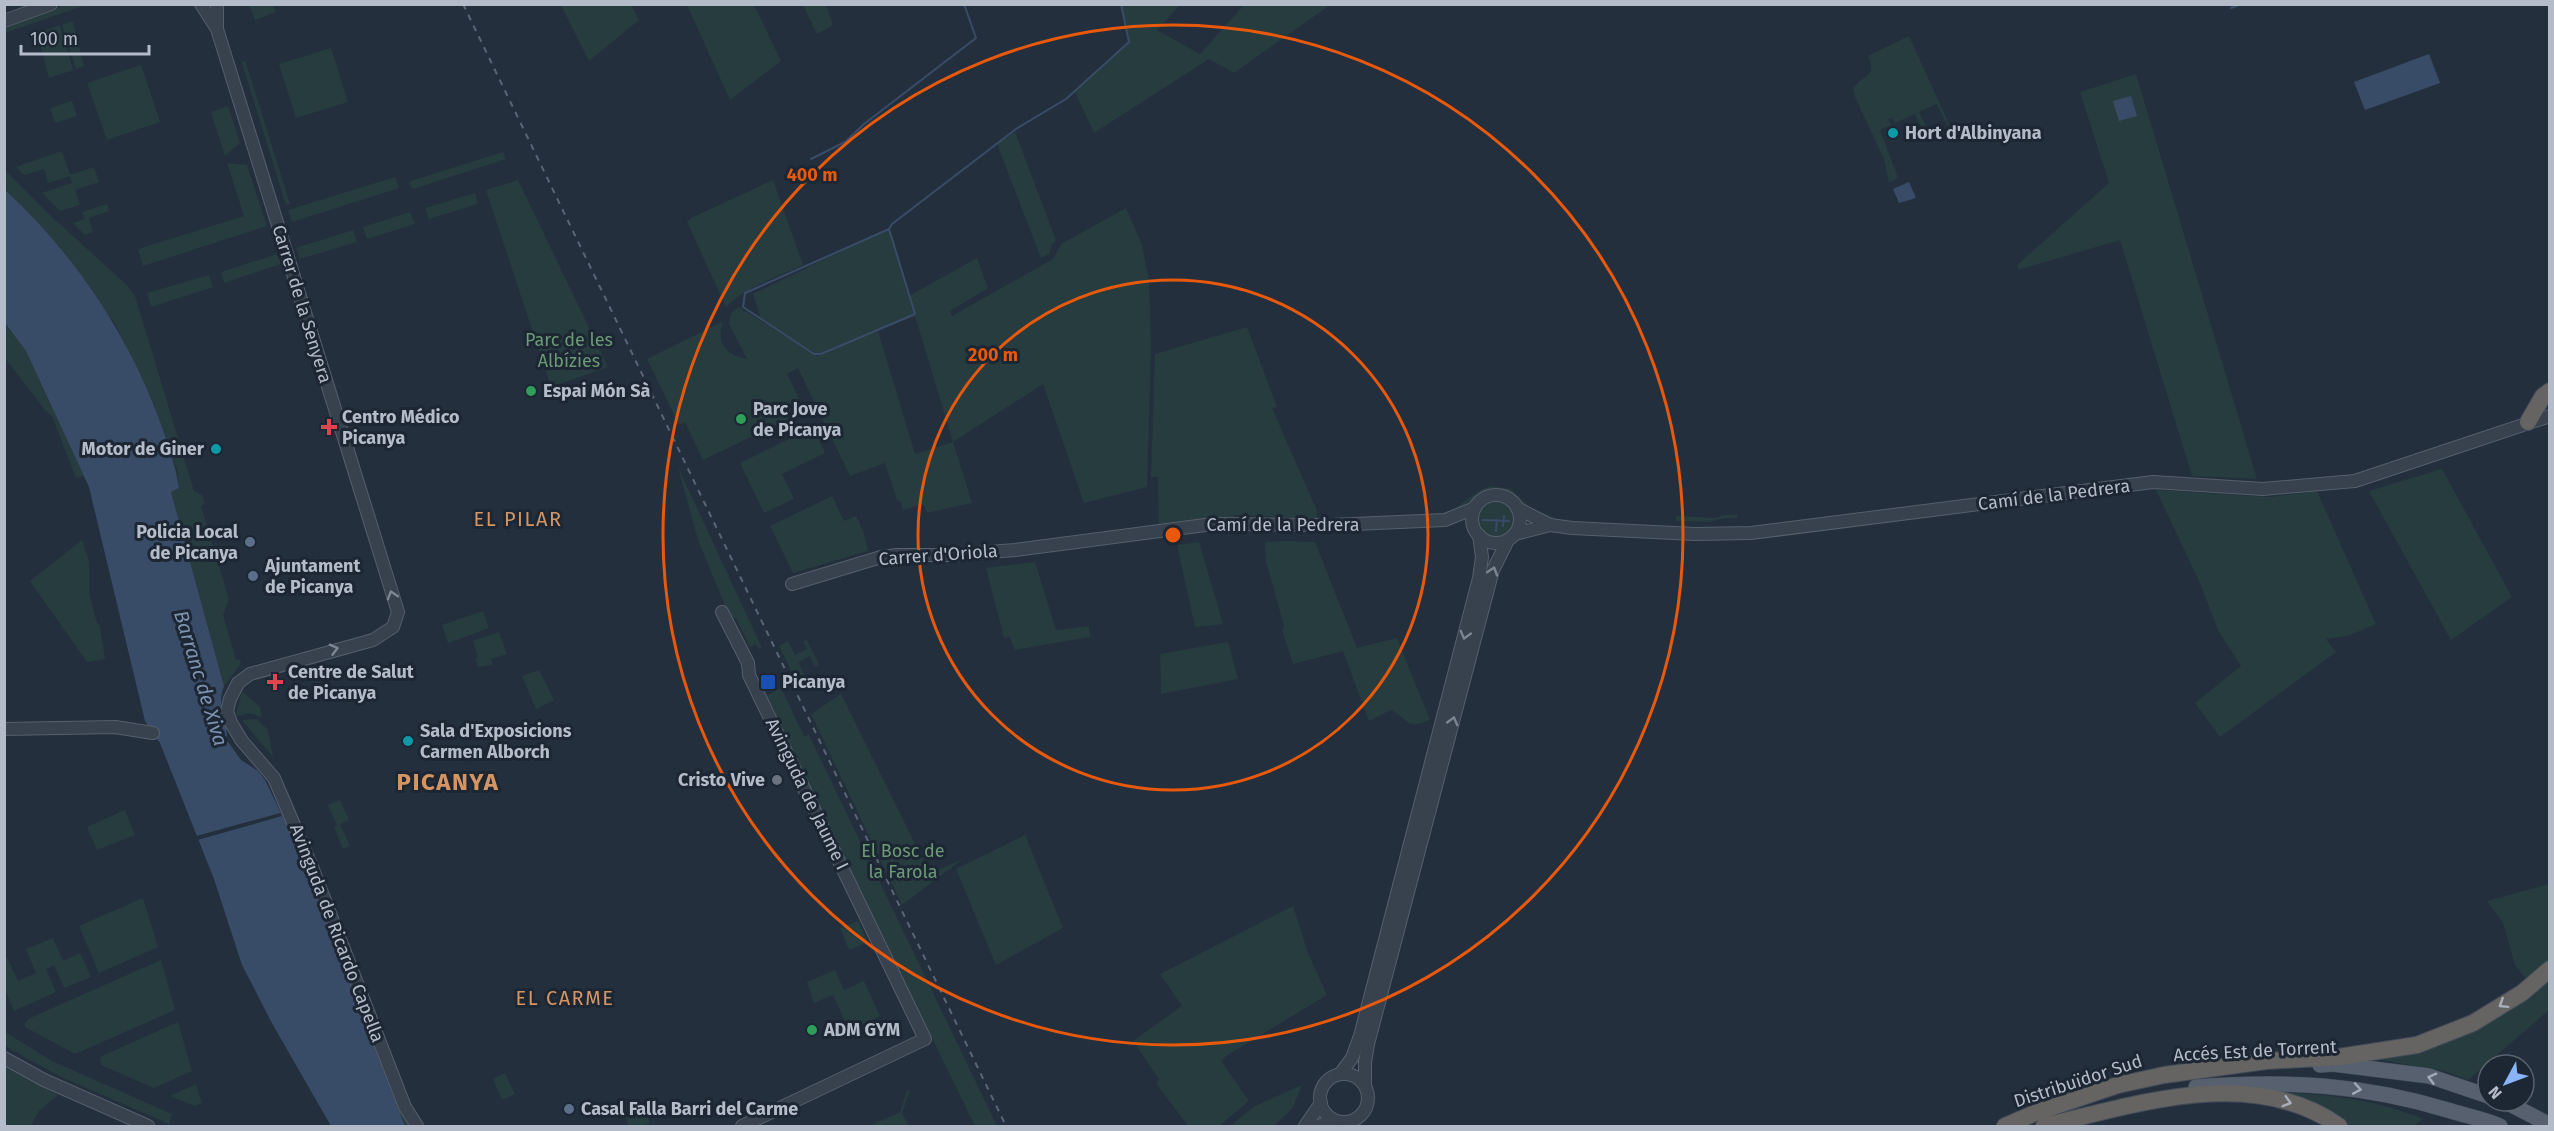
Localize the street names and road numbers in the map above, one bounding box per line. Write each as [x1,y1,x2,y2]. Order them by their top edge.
street label: Carrer de la Senyera [267,222,337,386]
street label: Camí de la Pedrera [1977,475,2131,515]
street label: Camí de la Pedrera [1207,514,1359,536]
street label: Carrer d'Oriola [878,540,998,570]
street label: Avinguda de Jaume I [761,714,853,874]
street label: Avinguda de Ricardo Capella [285,821,389,1045]
street label: Accés Est de Torrent [2173,1036,2338,1066]
street label: Distribuïdor Sud [2011,1050,2145,1112]

